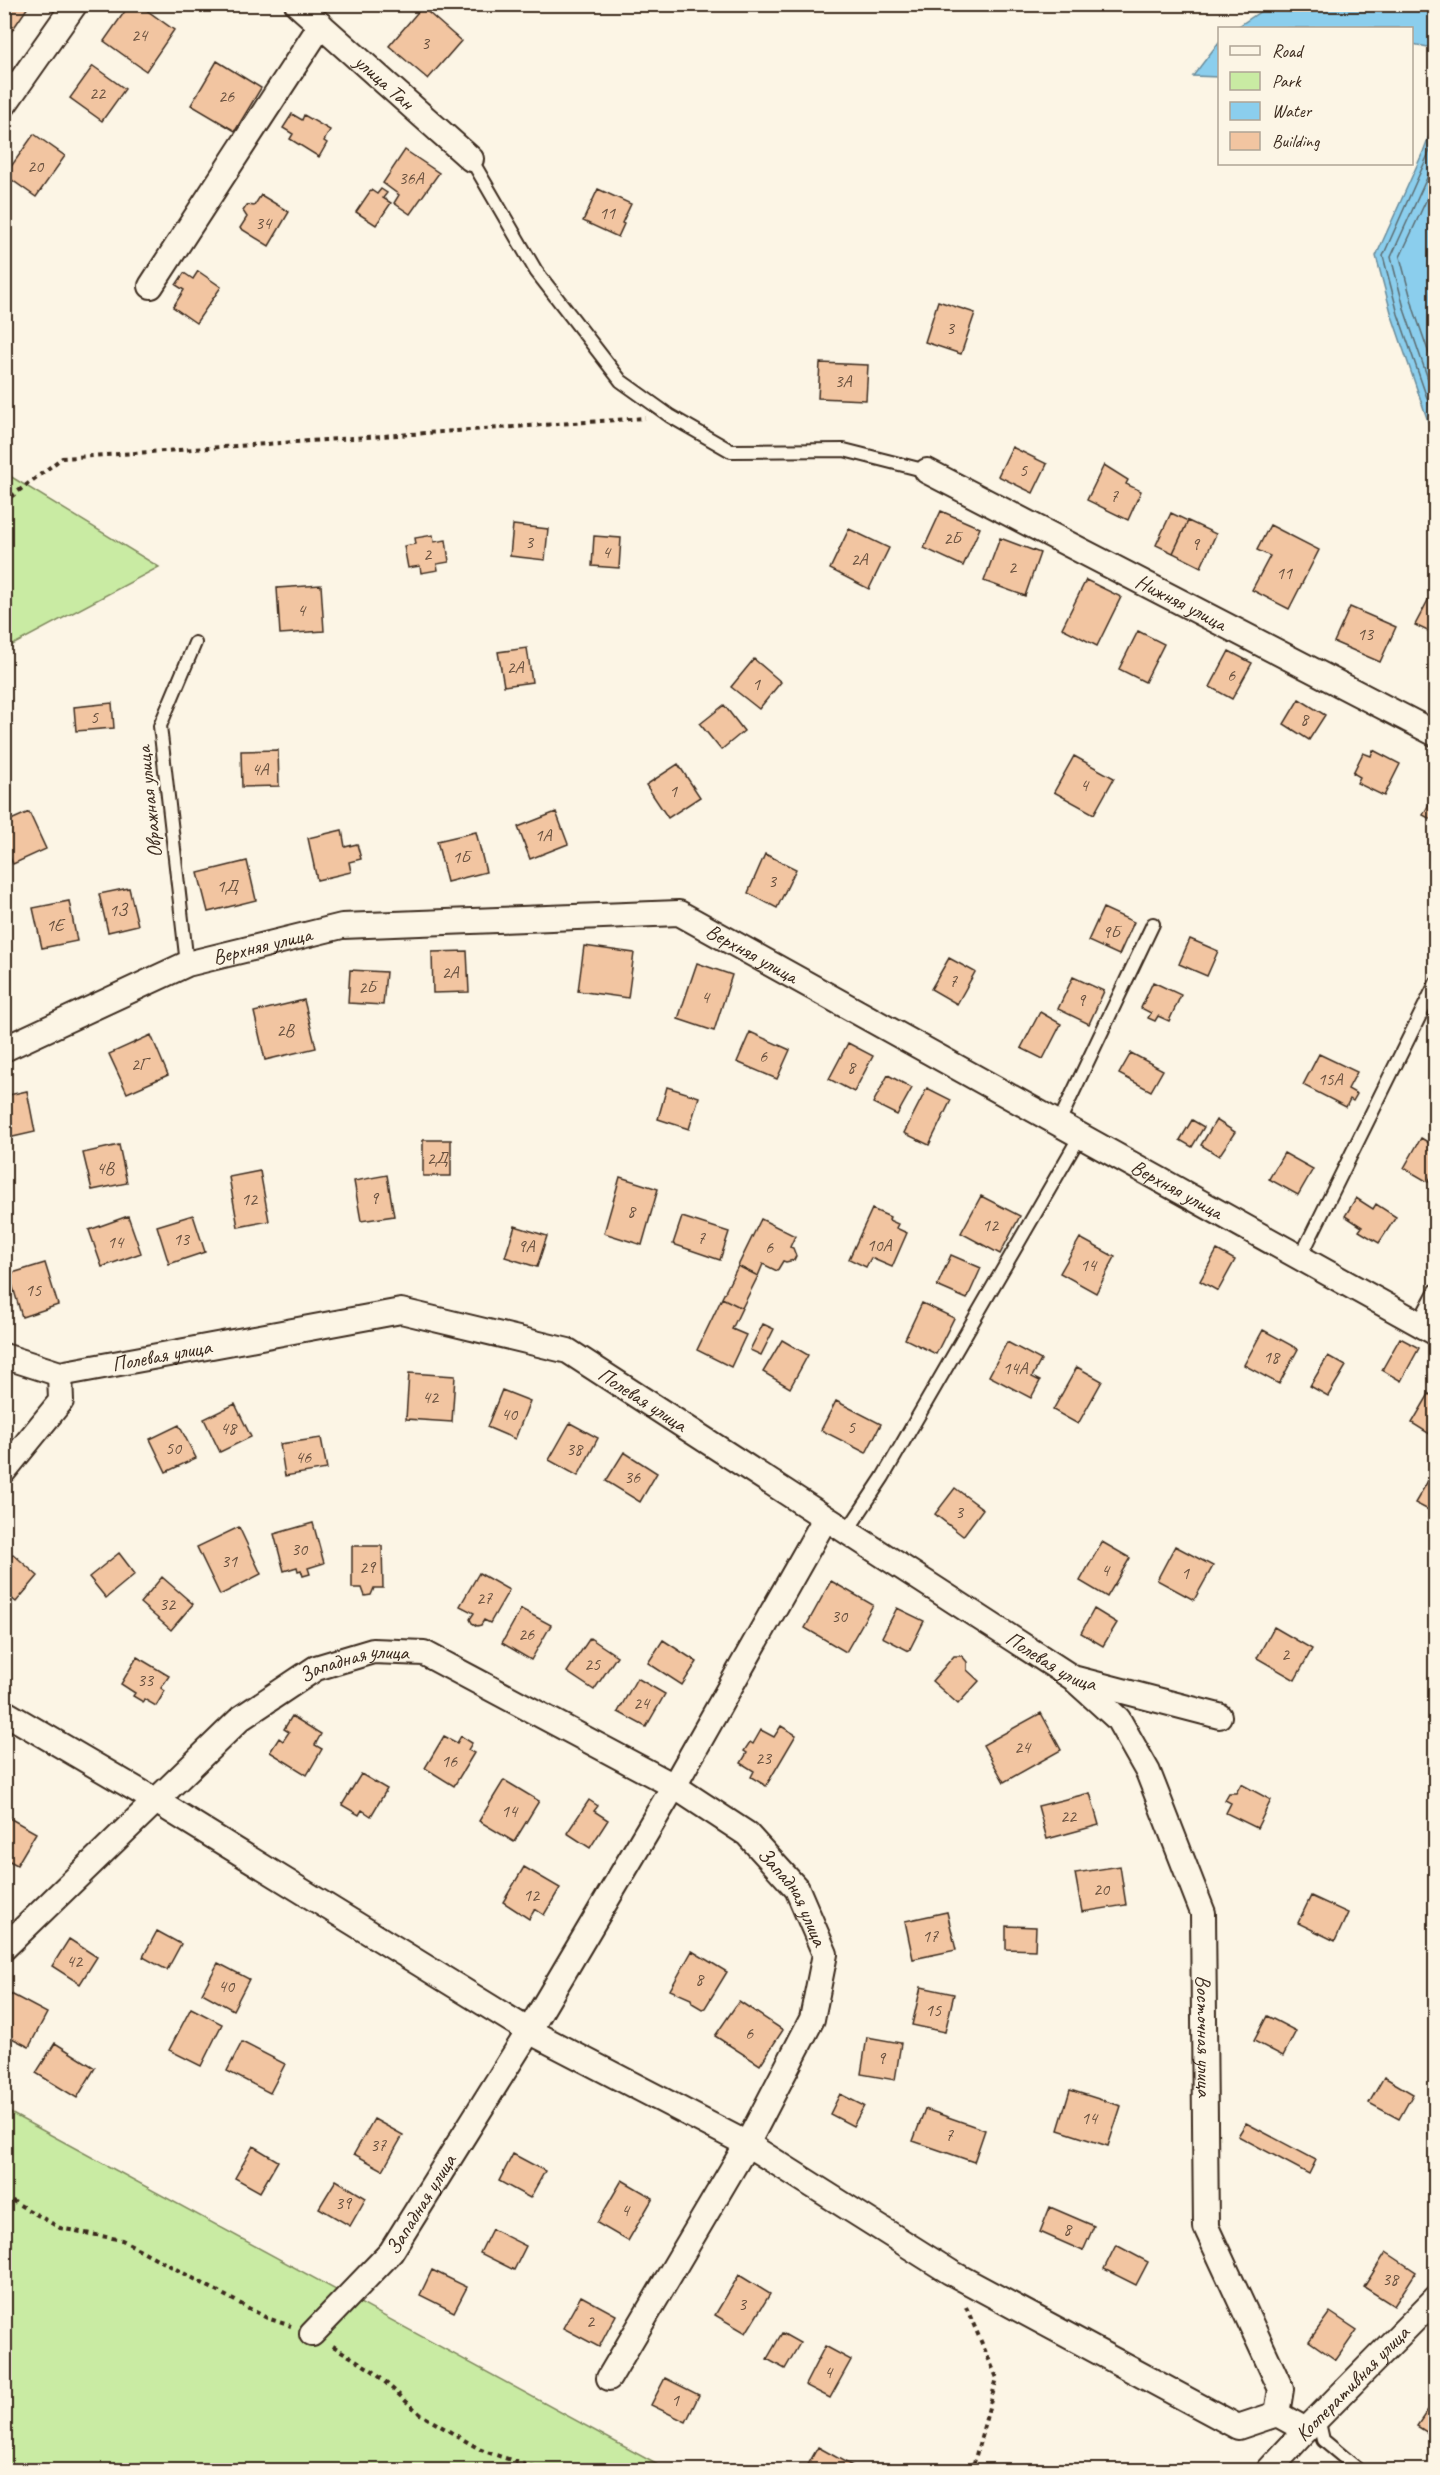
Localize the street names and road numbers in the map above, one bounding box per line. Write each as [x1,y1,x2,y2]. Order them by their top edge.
street label: улица Тан [348,47,421,116]
street label: Нижняя улица [1131,568,1233,638]
street label: Овражная улица [130,742,168,859]
street label: Верхняя улица [702,918,804,990]
street label: Верхняя улица [210,920,316,970]
street label: Верхняя улица [1127,1153,1229,1226]
street label: Полевая улица [110,1333,215,1377]
street label: Полевая улица [593,1361,693,1438]
street label: Полевая улица [1001,1625,1101,1697]
street label: Западная улица [294,1638,411,1689]
street label: Западная улица [752,1841,834,1952]
street label: Восточная улица [1191,1975,1218,2099]
street label: Западная улица [380,2148,463,2259]
street label: Кооперативная улица [1289,2319,1416,2447]

